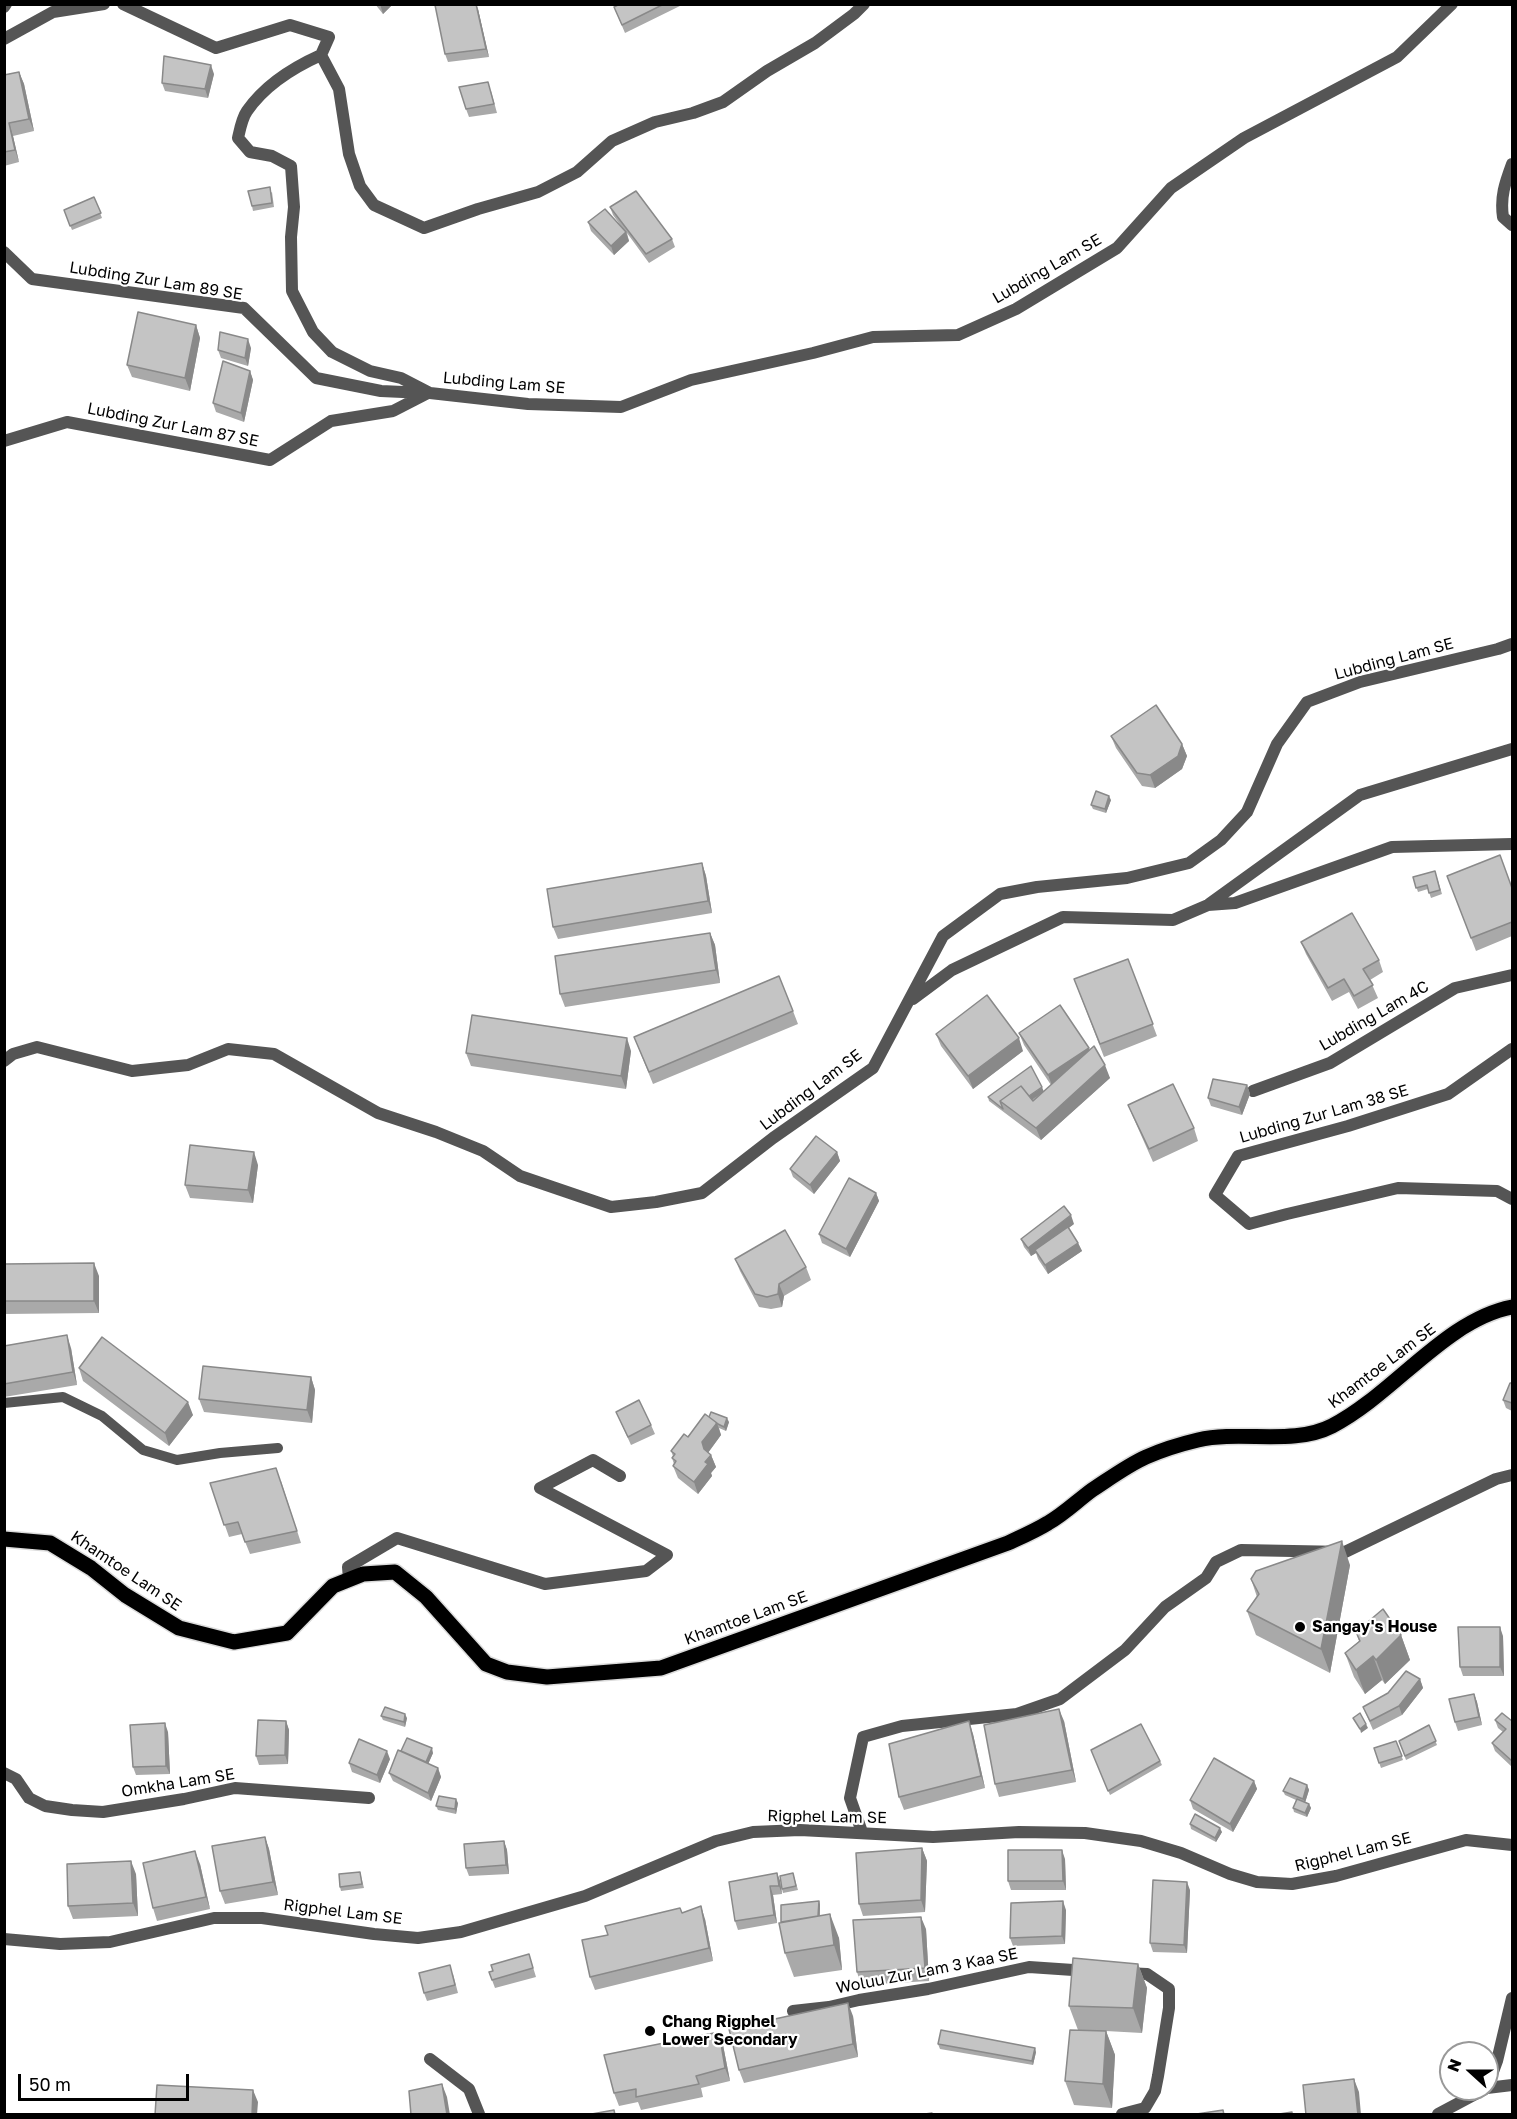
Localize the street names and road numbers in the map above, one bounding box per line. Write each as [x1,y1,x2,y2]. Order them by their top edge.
street label: Lubding Lam SE [989,230,1105,308]
street label: Lubding Zur Lam 89 SE [68,258,244,304]
street label: Lubding Lam SE [442,368,566,398]
street label: Lubding Zur Lam 87 SE [86,399,260,451]
street label: Lubding Lam SE [1332,634,1456,684]
street label: Lubding Lam 4C [1316,977,1432,1055]
street label: Lubding Lam SE [756,1045,866,1135]
street label: Lubding Zur Lam 38 SE [1237,1081,1411,1147]
street label: Khamtoe Lam SE [1324,1319,1440,1413]
street label: Khamtoe Lam SE [67,1527,185,1615]
street label: Khamtoe Lam SE [682,1587,810,1649]
street label: Omkha Lam SE [120,1765,236,1801]
street label: Rigphel Lam SE [767,1806,887,1828]
street label: Rigphel Lam SE [1293,1828,1413,1876]
street label: Rigphel Lam SE [282,1895,404,1929]
street label: Woluu Zur Lam 3 Kaa SE [834,1944,1020,1998]

